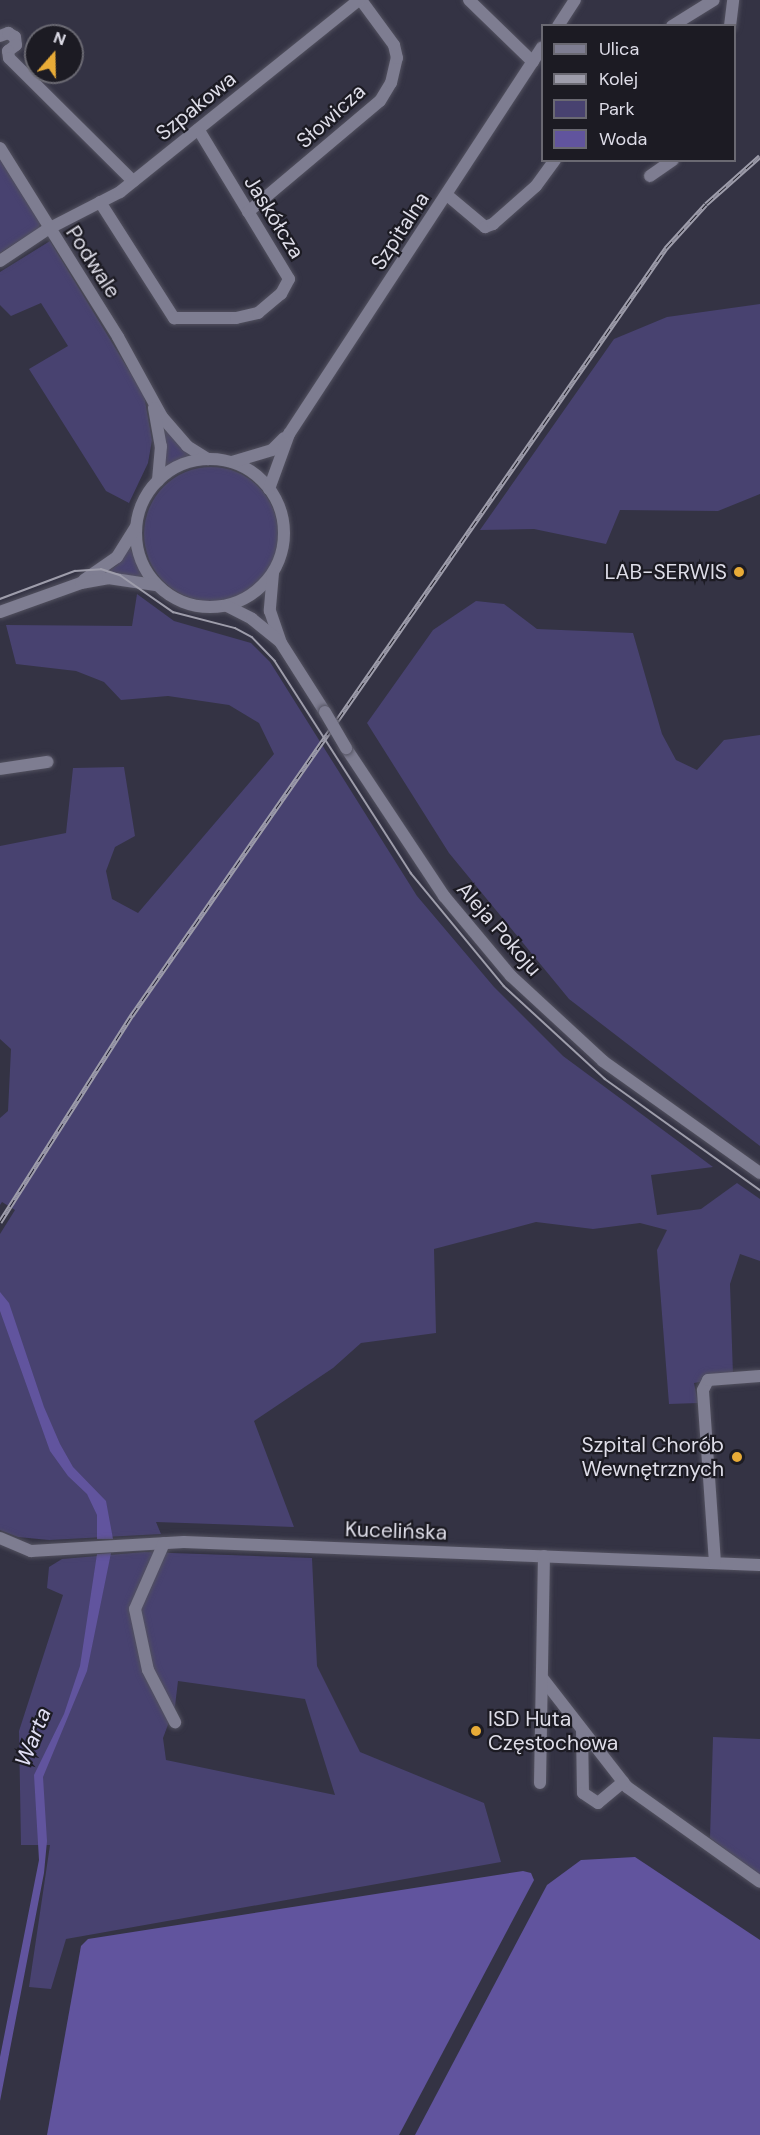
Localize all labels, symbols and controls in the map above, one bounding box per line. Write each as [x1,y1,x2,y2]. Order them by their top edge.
north arrow [24,24,84,84]
legend [541,24,736,162]
text: N [51,27,69,50]
text: Ulica [599,37,639,61]
street label: Szpakowa [151,66,241,146]
text: Kolej [599,67,638,91]
street label: Słowicza [291,79,371,153]
text: Park [599,97,635,121]
text: Woda [599,127,647,151]
street label: Jaskółcza [239,171,309,263]
street label: Szpitalna [366,187,434,275]
street label: Podwale [60,221,126,303]
place label: LAB-SERWIS [604,559,727,585]
marker: LAB-SERWIS [732,565,746,579]
street label: Aleja Pokoju [451,877,547,981]
place label: Szpital Chorób Wewnętrznych [581,1432,724,1482]
marker: Szpital Chorób Wewnętrznych [728,1448,746,1466]
street label: Kucelińska [345,1517,447,1545]
water label: Warta [9,1704,57,1770]
place label: ISD Huta Częstochowa [488,1706,618,1756]
marker: ISD Huta Częstochowa [469,1724,483,1738]

